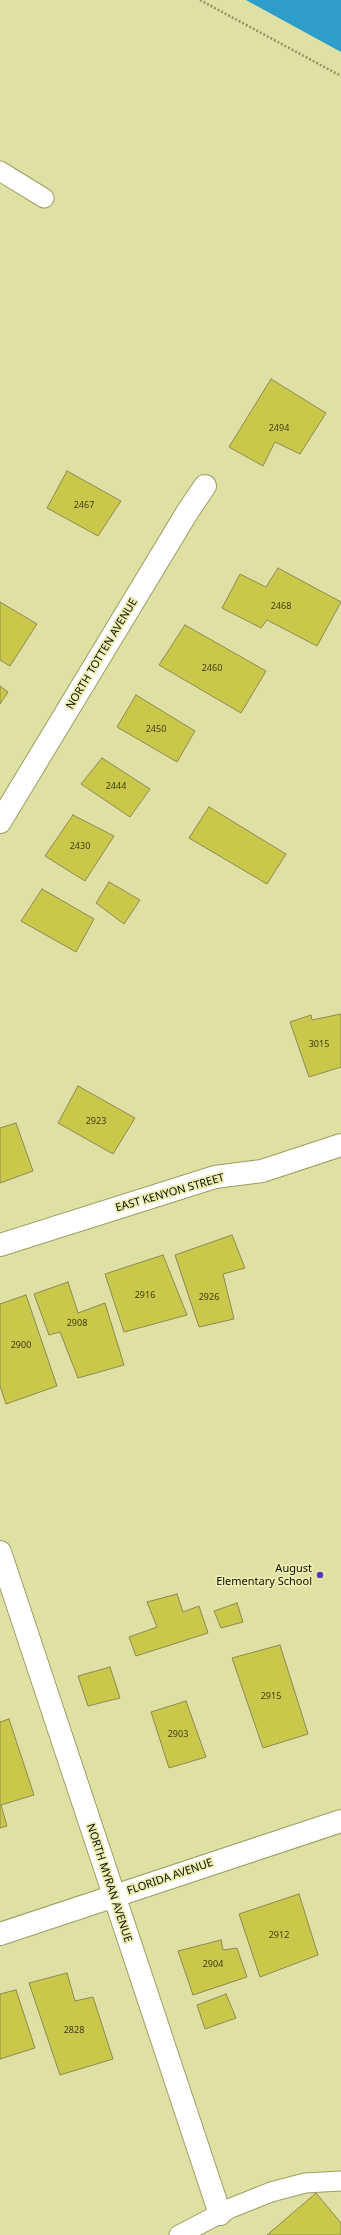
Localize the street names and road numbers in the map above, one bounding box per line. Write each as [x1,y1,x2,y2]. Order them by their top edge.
street label: NORTH TOTTEN AVENUE [64,596,140,712]
street label: EAST KENYON STREET [114,1171,226,1215]
street label: NORTH MYRAN AVENUE [84,1822,134,1944]
street label: FLORIDA AVENUE [125,1856,215,1898]

